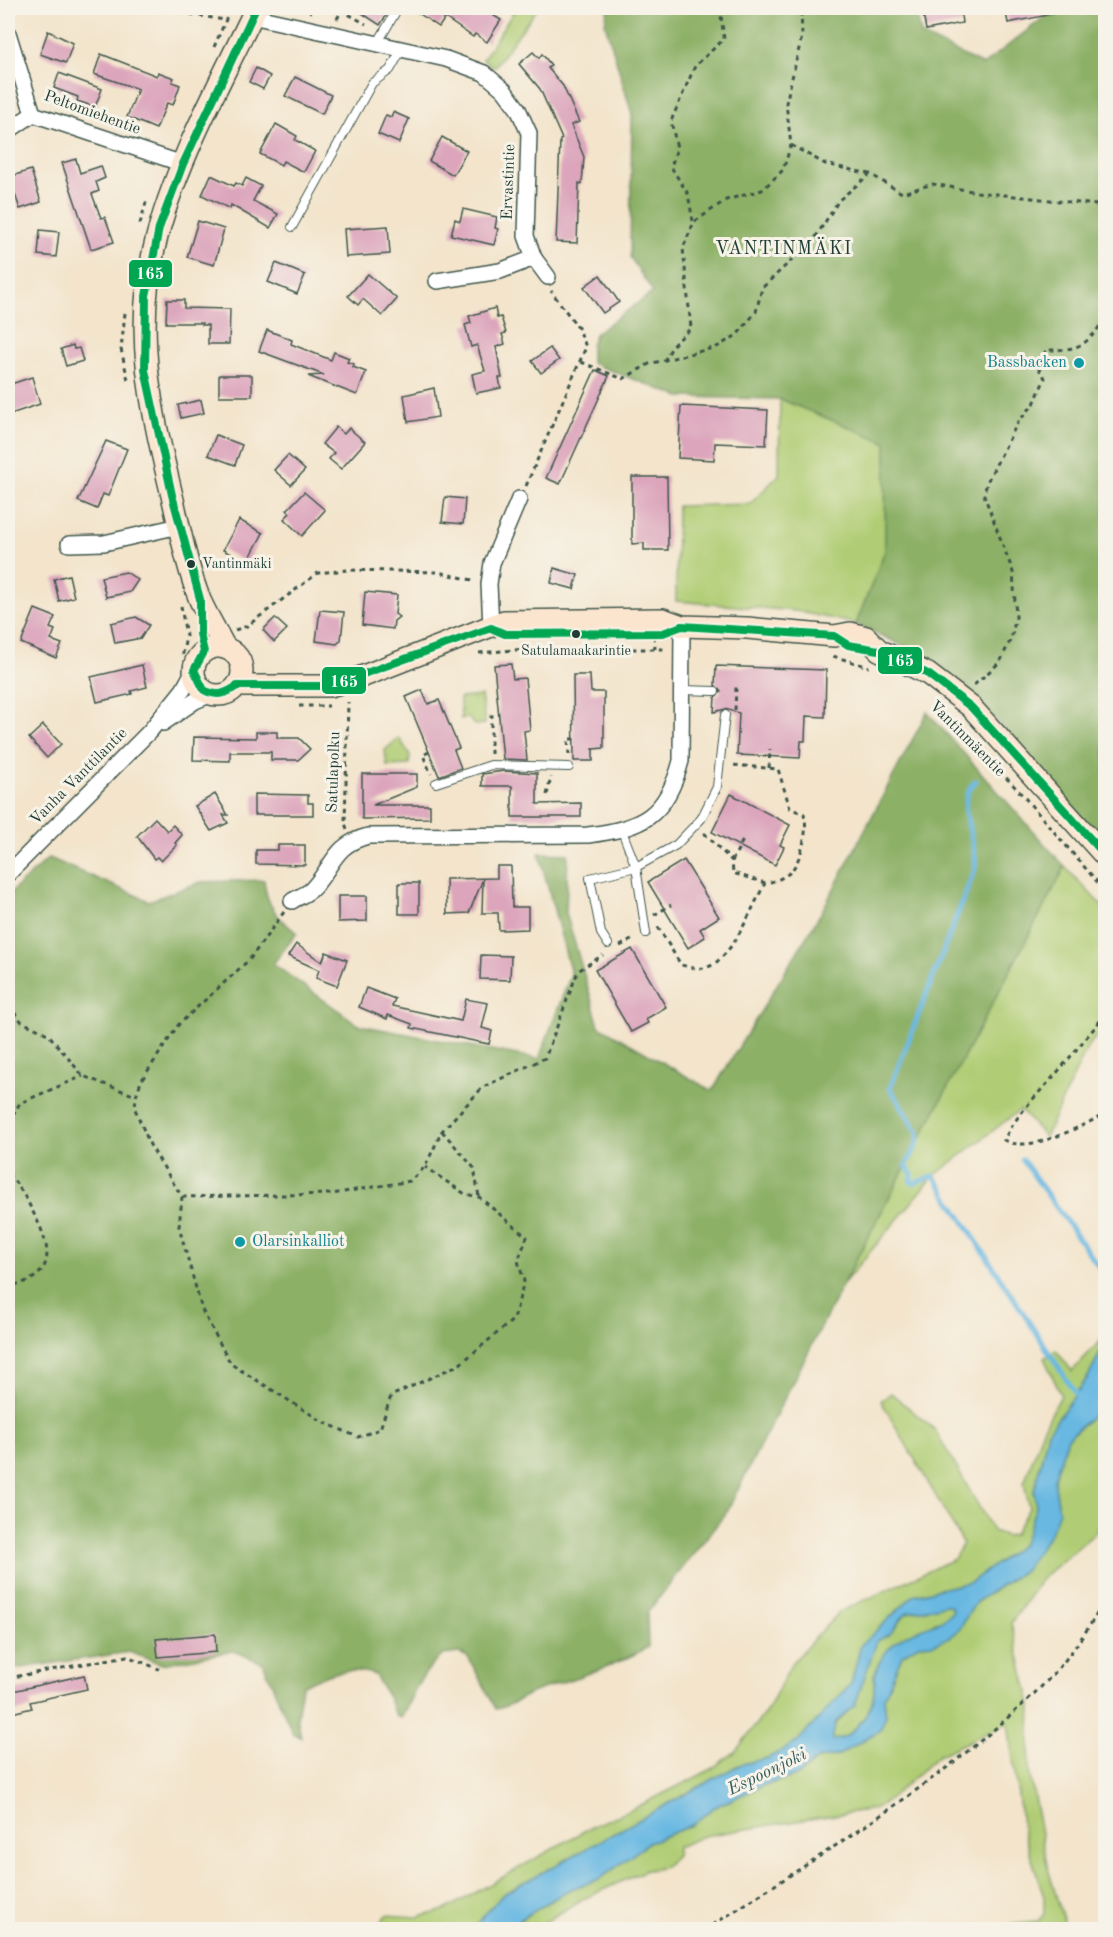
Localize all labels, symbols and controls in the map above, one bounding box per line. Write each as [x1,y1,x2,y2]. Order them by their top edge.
street label: Peltomiehentie [42,88,142,138]
street label: Ervastintie [500,144,518,220]
district label: VANTINMÄKI [715,237,853,258]
line badge: 165 [128,259,173,288]
text: 165 [136,267,164,283]
place label: Bassbacken [987,355,1067,371]
marker: Bassbacken [1072,356,1086,370]
place label: Vantinmäki [202,557,272,571]
marker: Vantinmäki [185,558,197,570]
marker: Satulamaakarintie [570,628,582,640]
place label: Satulamaakarintie [521,644,631,658]
line badge: 165 [877,646,923,675]
text: 165 [886,654,914,670]
line badge: 165 [321,666,367,695]
text: 165 [330,675,358,691]
street label: Vantinmäentie [926,698,1008,780]
street label: Vanha Vanttilantie [27,725,131,829]
street label: Satulapolku [325,730,343,813]
place label: Olarsinkalliot [252,1234,345,1250]
marker: Olarsinkalliot [233,1235,247,1249]
water label: Espoonjoki [724,1745,810,1799]

